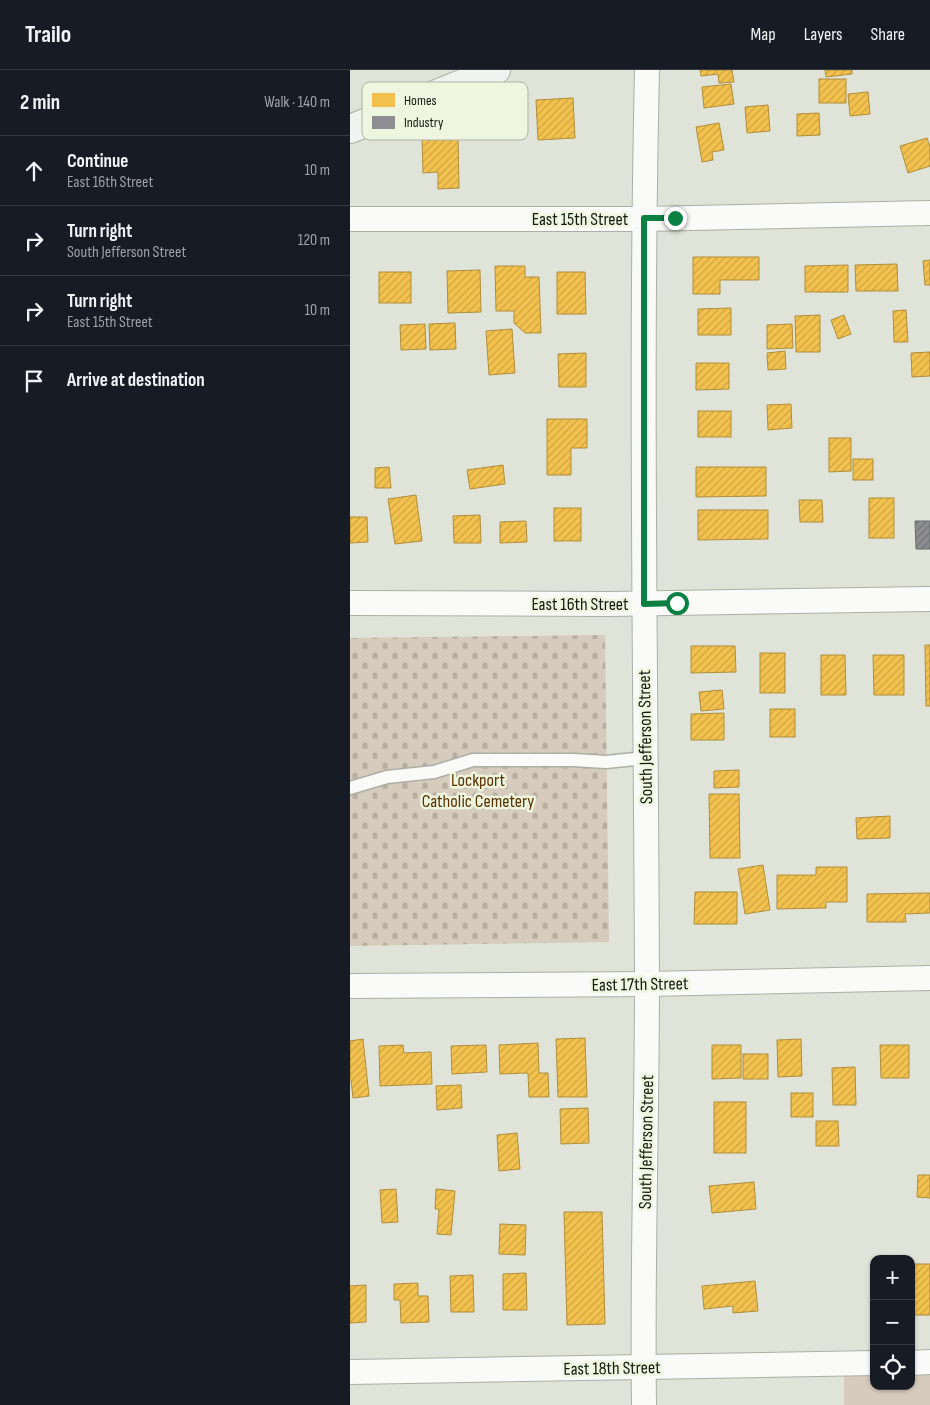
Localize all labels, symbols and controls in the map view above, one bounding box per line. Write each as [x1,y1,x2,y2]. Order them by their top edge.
text: Trailo [25,20,71,49]
text: Map [751,24,776,45]
text: Layers [804,24,843,45]
text: Share [871,24,905,45]
legend [362,82,528,140]
text: 2 min [20,90,60,115]
text: Homes [404,92,437,109]
text: Walk · 140 m [264,93,330,112]
text: Industry [404,114,444,131]
text: Continue [67,150,128,173]
icon: ahead [20,157,48,185]
text: 10 m [304,161,330,180]
text: East 16th Street [67,173,153,192]
route end [664,207,687,230]
street label: East 15th Street [532,209,629,230]
text: Turn right [67,220,132,243]
icon: right [20,227,48,255]
text: 120 m [298,231,330,250]
text: South Jefferson Street [67,243,186,262]
text: Turn right [67,290,132,313]
icon: right [20,297,48,325]
text: 10 m [304,301,330,320]
text: East 15th Street [67,313,153,332]
icon: arrive [20,367,48,395]
text: Arrive at destination [67,369,205,392]
route start [666,592,689,615]
street label: East 16th Street [531,594,629,615]
street label: South Jefferson Street [634,669,657,804]
park label: Lockport Catholic Cemetery [422,770,534,812]
street label: East 17th Street [592,973,689,996]
street label: South Jefferson Street [635,1074,658,1209]
map controls [870,1255,915,1390]
button: + [870,1255,915,1300]
button: − [870,1300,915,1345]
button: locate [870,1345,915,1390]
street label: East 18th Street [563,1357,661,1380]

